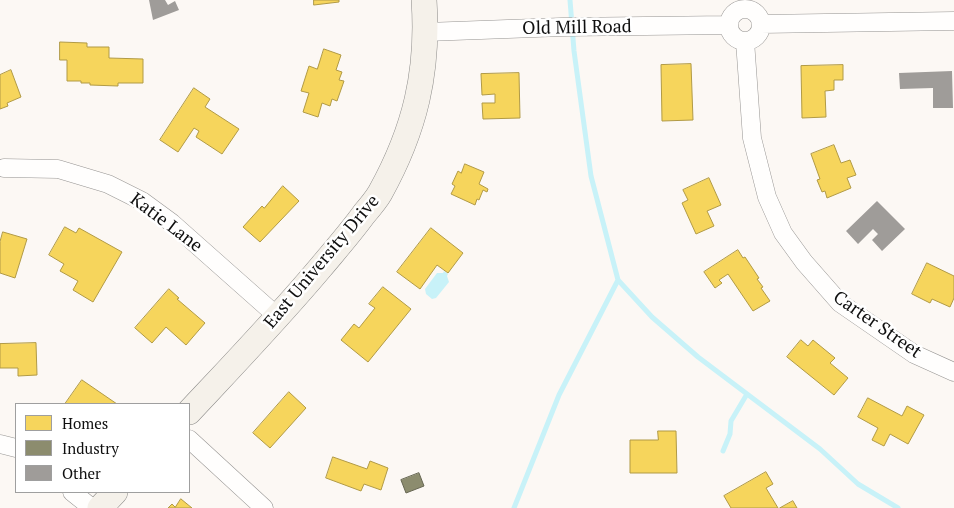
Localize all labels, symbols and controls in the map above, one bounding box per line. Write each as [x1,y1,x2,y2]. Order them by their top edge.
street label: Old Mill Road [522,16,632,40]
street label: Katie Lane [126,189,206,257]
street label: East University Drive [260,191,384,333]
street label: Carter Street [829,287,925,363]
legend [15,403,190,493]
text: Homes [62,413,108,433]
text: Industry [62,438,119,458]
text: Other [62,463,101,483]

